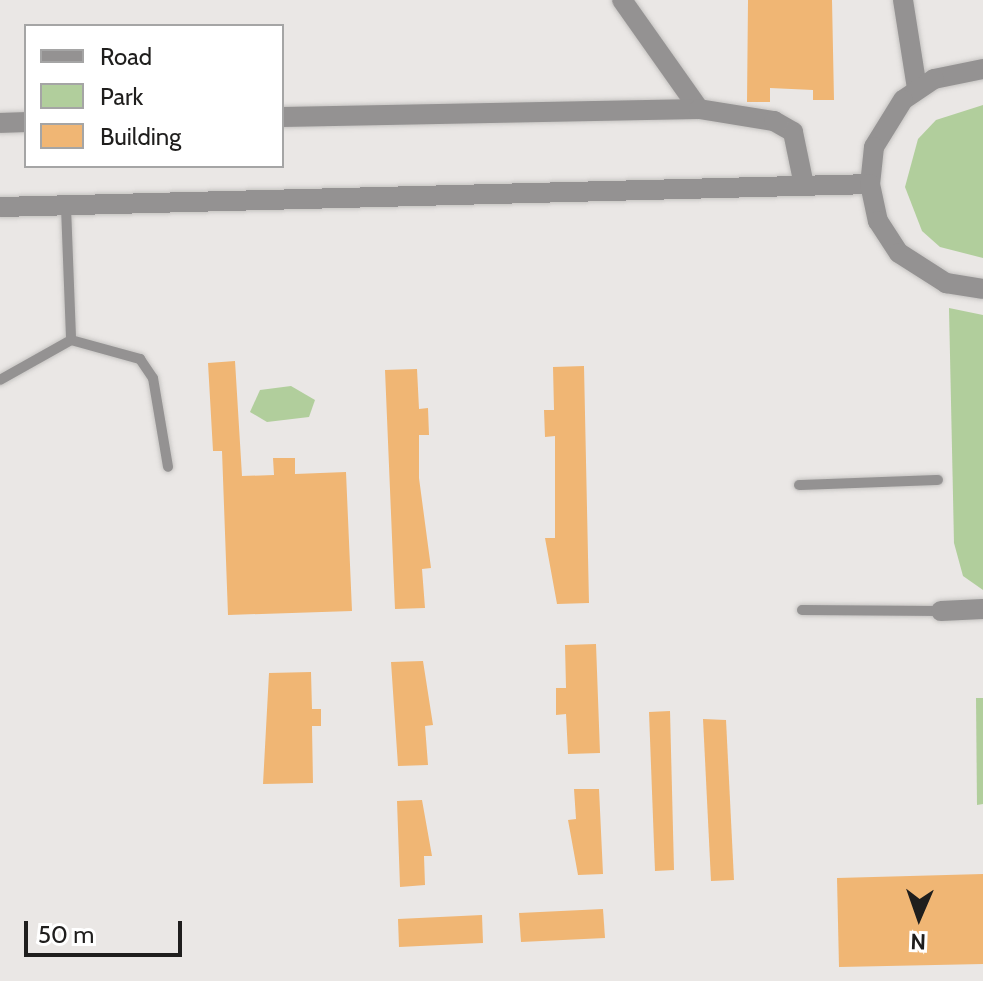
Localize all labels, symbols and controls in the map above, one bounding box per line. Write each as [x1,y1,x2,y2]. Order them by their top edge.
legend [24,24,284,168]
text: Road [100,42,152,71]
text: Park [100,82,143,111]
text: Building [100,122,181,151]
north arrow [879,877,959,957]
scale bar [28,905,186,955]
text: 50 m [38,920,94,949]
text: N [910,928,926,955]

